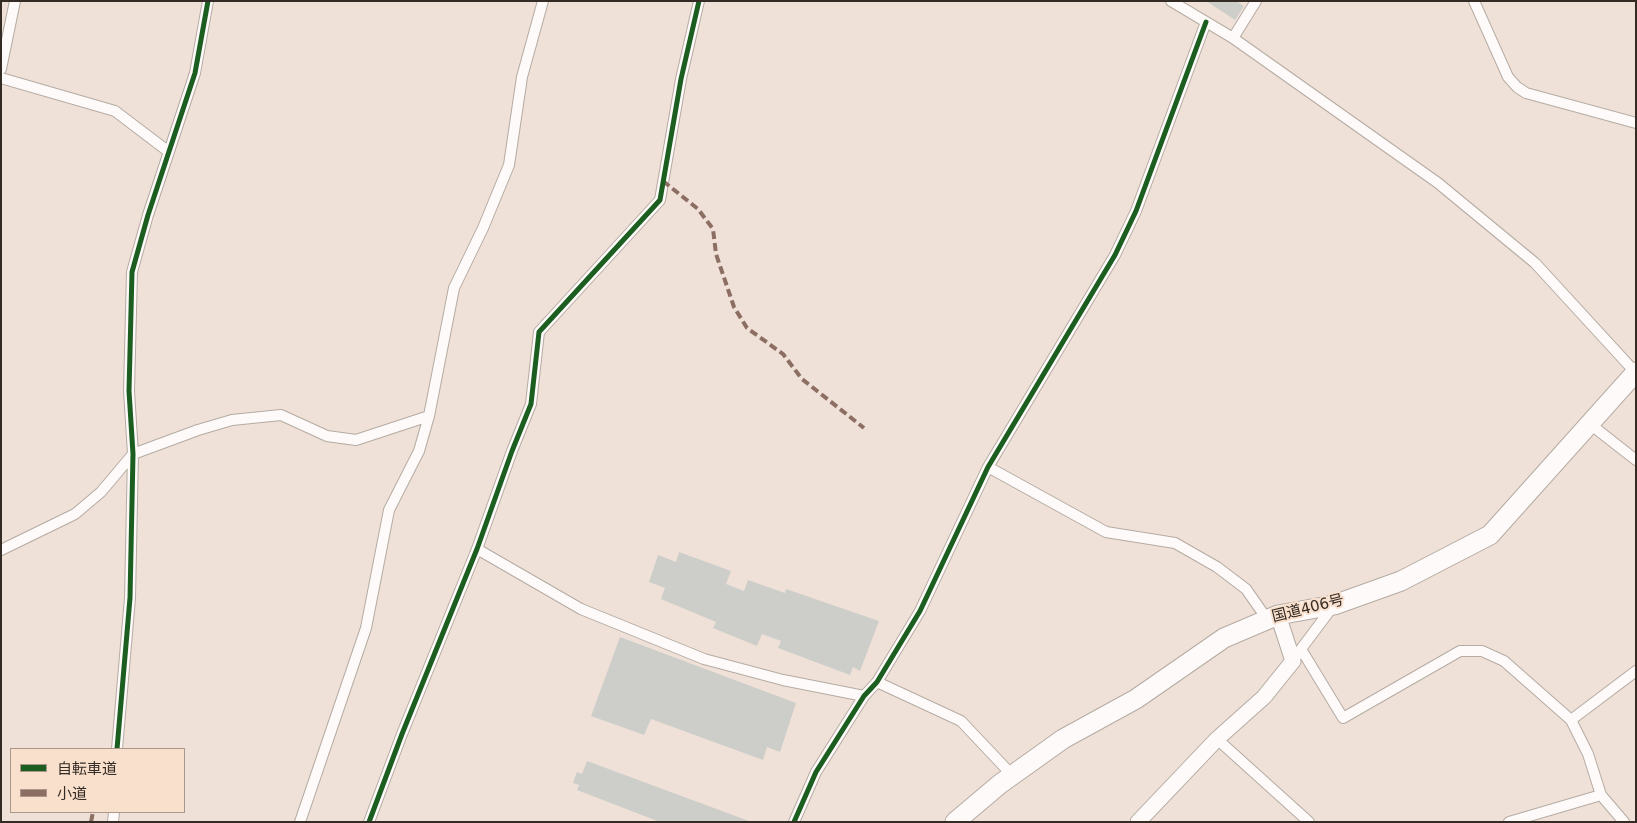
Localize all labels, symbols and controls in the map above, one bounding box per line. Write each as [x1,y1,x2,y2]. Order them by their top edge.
street label: 国道406号 [1270,591,1346,627]
legend [10,748,185,813]
text: 自転車道 [57,760,117,778]
text: 小道 [57,785,87,803]

